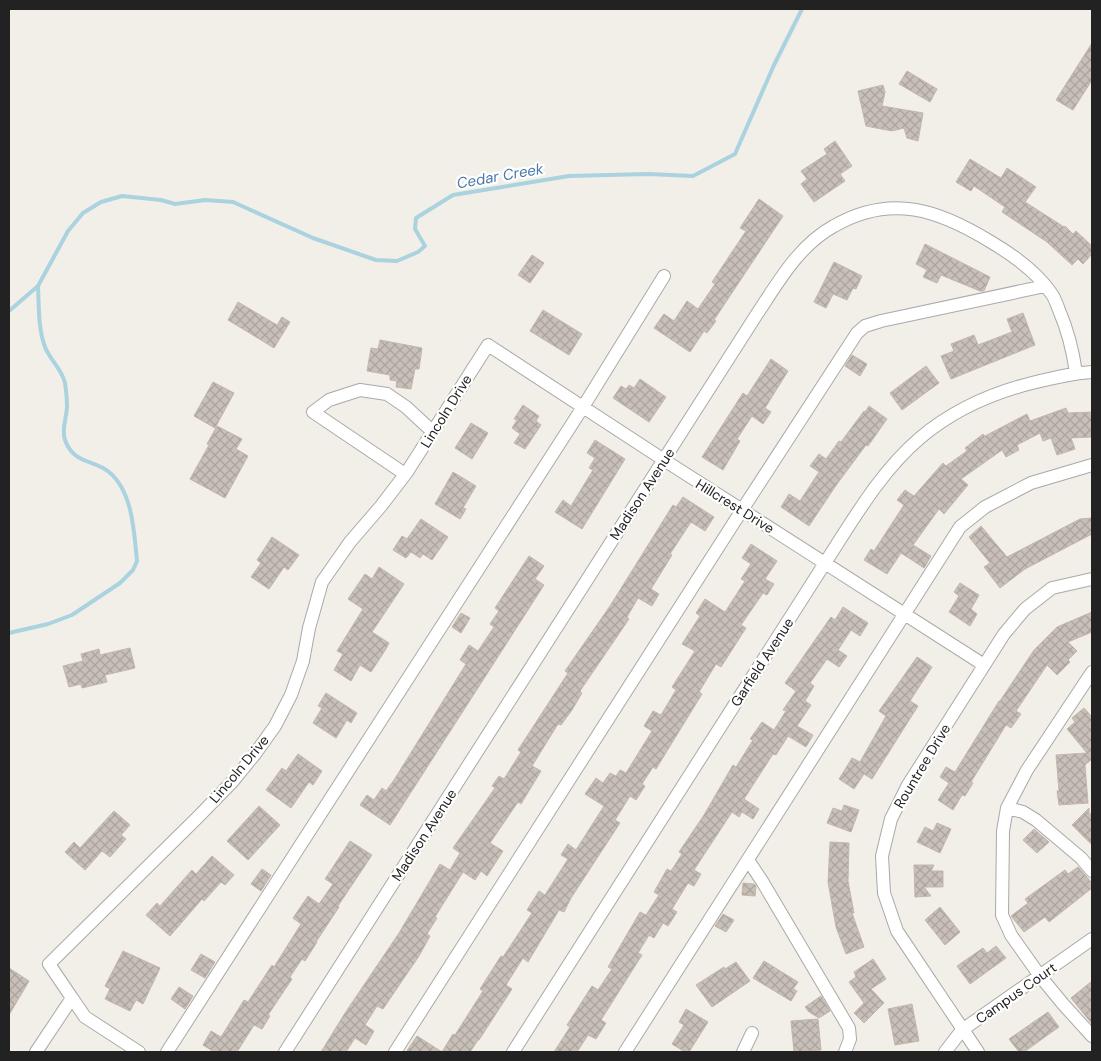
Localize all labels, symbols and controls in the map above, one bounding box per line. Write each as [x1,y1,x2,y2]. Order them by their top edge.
water label: Cedar Creek [455,158,545,193]
street label: Lincoln Drive [416,371,476,451]
street label: Madison Avenue [606,445,678,543]
street label: Hillcrest Drive [692,475,778,537]
street label: Garfield Avenue [727,614,797,710]
street label: Rountree Drive [890,720,954,812]
street label: Lincoln Drive [205,731,273,807]
street label: Madison Avenue [388,786,460,884]
street label: Campus Court [972,958,1060,1028]

